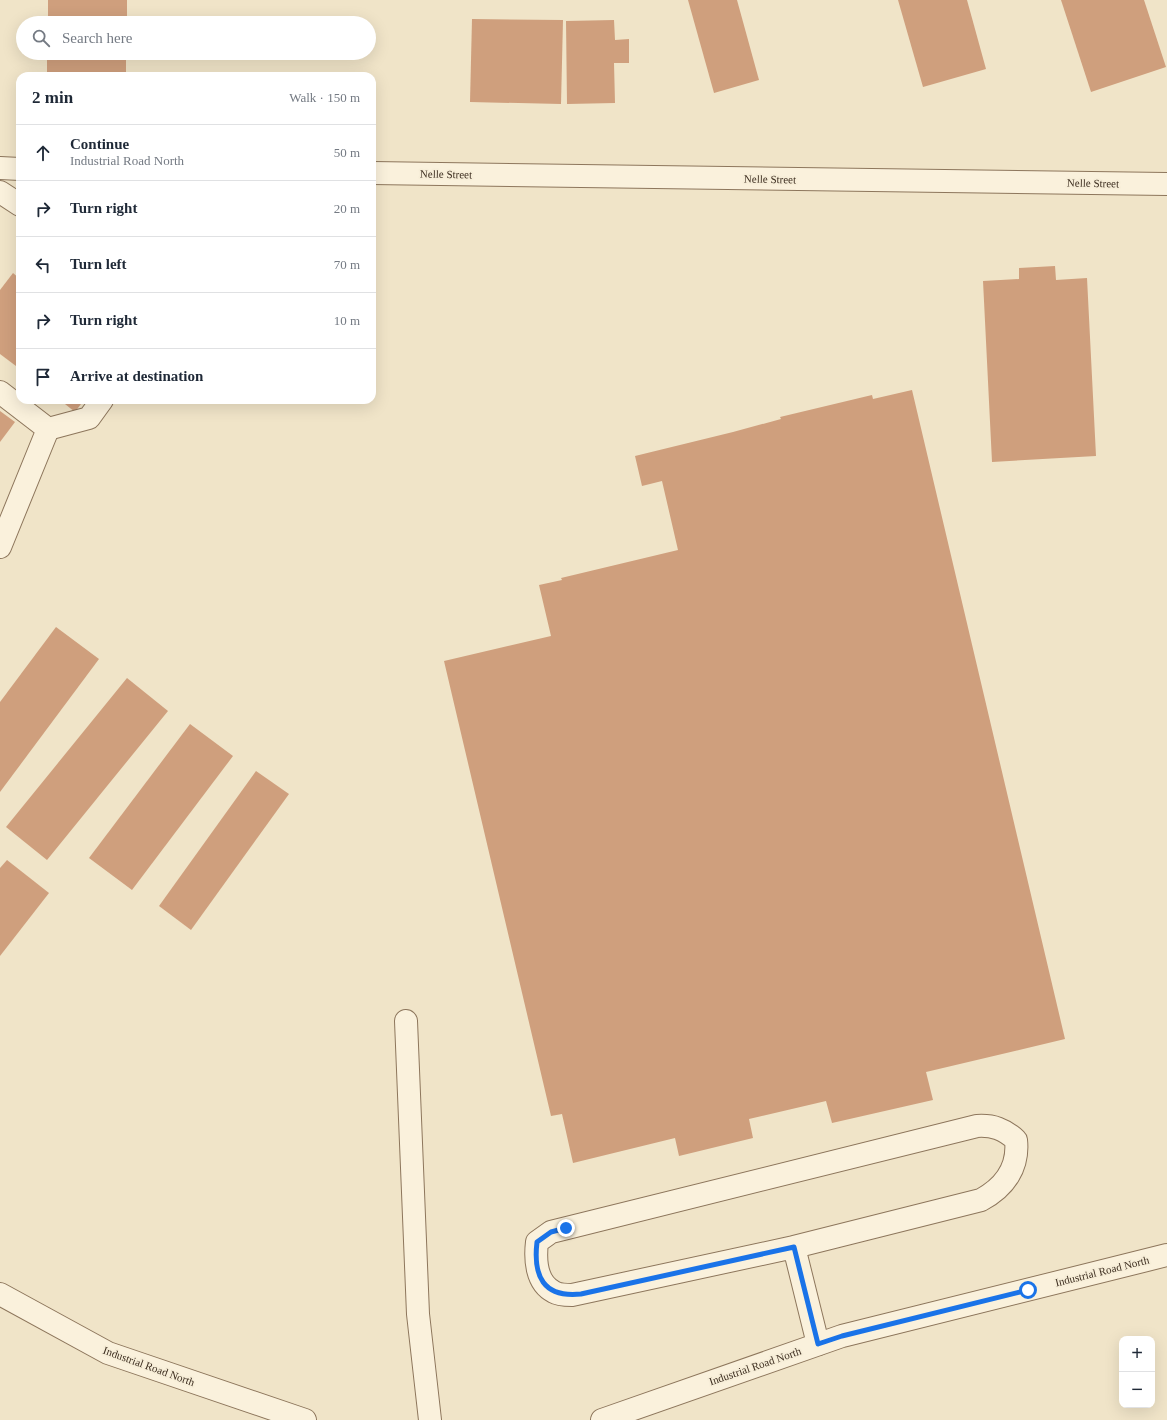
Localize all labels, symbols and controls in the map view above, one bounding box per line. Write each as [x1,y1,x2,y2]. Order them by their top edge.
search box [16,16,376,60]
icon: search [30,27,52,49]
text: Search here [62,30,132,46]
text: 2 min [32,88,73,107]
text: Walk · 150 m [289,90,360,105]
text: Continue [70,136,129,152]
icon: ahead [32,142,54,164]
text: 50 m [334,145,360,160]
text: Industrial Road North [70,153,184,168]
street label: Nelle Street [420,168,472,180]
street label: Nelle Street [744,173,796,185]
street label: Nelle Street [1067,177,1119,189]
icon: right [32,198,54,220]
text: Turn right [70,200,137,216]
text: 20 m [334,201,360,216]
icon: left [32,254,54,276]
text: Turn left [70,256,127,272]
text: 70 m [334,257,360,272]
icon: right [32,310,54,332]
text: Turn right [70,312,137,328]
text: 10 m [334,313,360,328]
icon: arrive [32,366,54,388]
text: Arrive at destination [70,368,203,384]
route end [557,1219,575,1237]
street label: Industrial Road North [1054,1253,1151,1289]
route start [1019,1281,1037,1299]
map controls [1119,1336,1155,1408]
button: + [1119,1336,1155,1372]
street label: Industrial Road North [102,1344,197,1388]
street label: Industrial Road North [707,1344,803,1387]
button: − [1119,1372,1155,1408]

